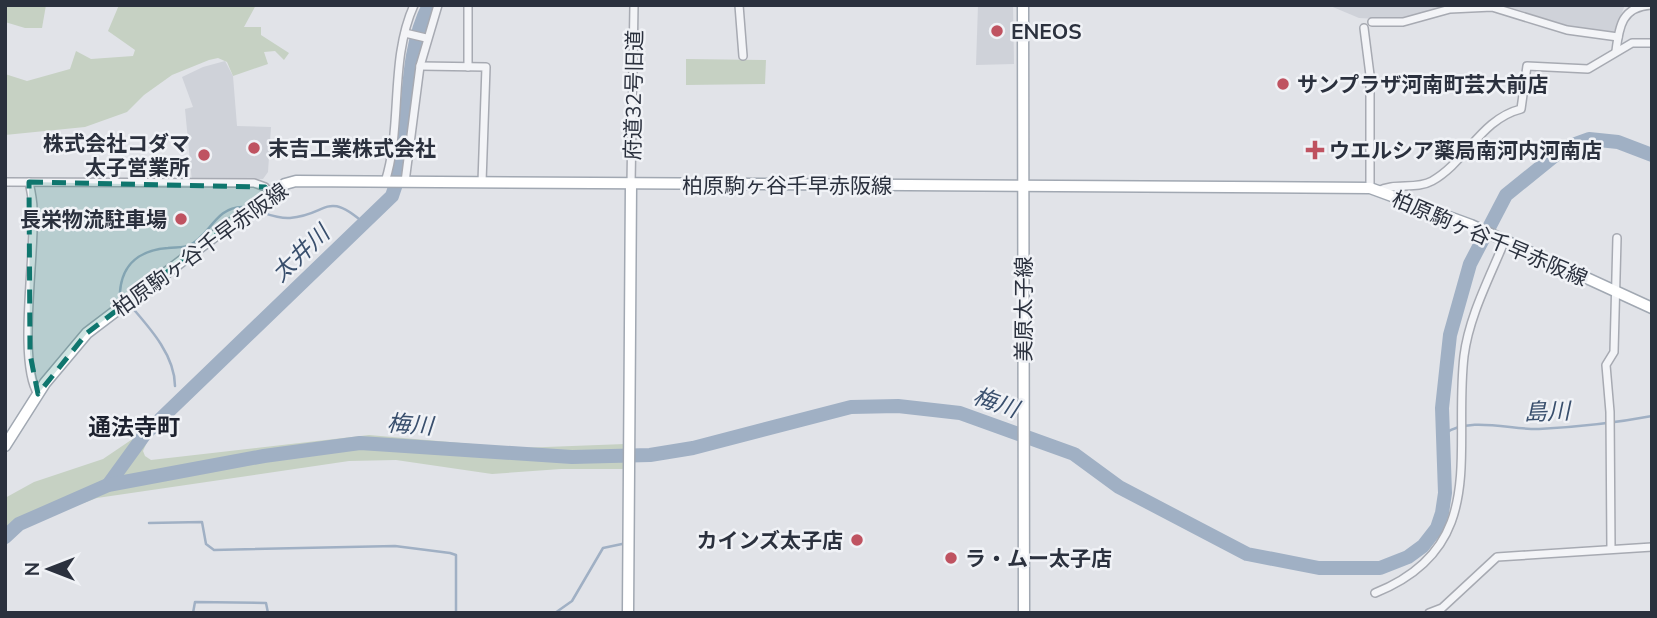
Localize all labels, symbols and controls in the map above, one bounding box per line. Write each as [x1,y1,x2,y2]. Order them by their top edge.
place label: ENEOS [1011,18,1082,44]
marker: ENEOS [989,23,1005,39]
street label: 府道32号旧道 [619,30,647,160]
place label: サンプラザ河南町芸大前店 [1297,71,1548,97]
marker: サンプラザ河南町芸大前店 [1275,76,1291,92]
place label: 株式会社コダマ 太子営業所 [43,130,190,180]
place label: 末吉工業株式会社 [268,135,436,161]
place label: ウエルシア薬局南河内河南店 [1329,137,1602,163]
marker: 末吉工業株式会社 [246,140,262,156]
marker: ウエルシア薬局南河内河南店 [1307,142,1323,158]
marker: 株式会社コダマ 太子営業所 [196,147,212,163]
street label: 柏原駒ヶ谷千早赤阪線 [682,172,892,198]
street label: 柏原駒ヶ谷千早赤阪線 [107,177,293,321]
street label: 柏原駒ヶ谷千早赤阪線 [1388,185,1592,291]
place label: 長栄物流駐車場 [20,206,167,232]
marker: 長栄物流駐車場 [173,211,189,227]
water label: 太井川 [265,217,337,287]
street label: 美原太子線 [1010,257,1036,362]
water label: 梅川 [970,381,1025,424]
water label: 島川 [1524,396,1573,426]
water label: 梅川 [386,408,437,440]
district label: 通法寺町 [88,412,180,441]
place label: カインズ太子店 [696,527,843,553]
marker: カインズ太子店 [849,532,865,548]
north arrow [14,534,84,604]
place label: ラ・ムー太子店 [965,545,1112,571]
marker: ラ・ムー太子店 [943,550,959,566]
text: N [20,562,44,576]

